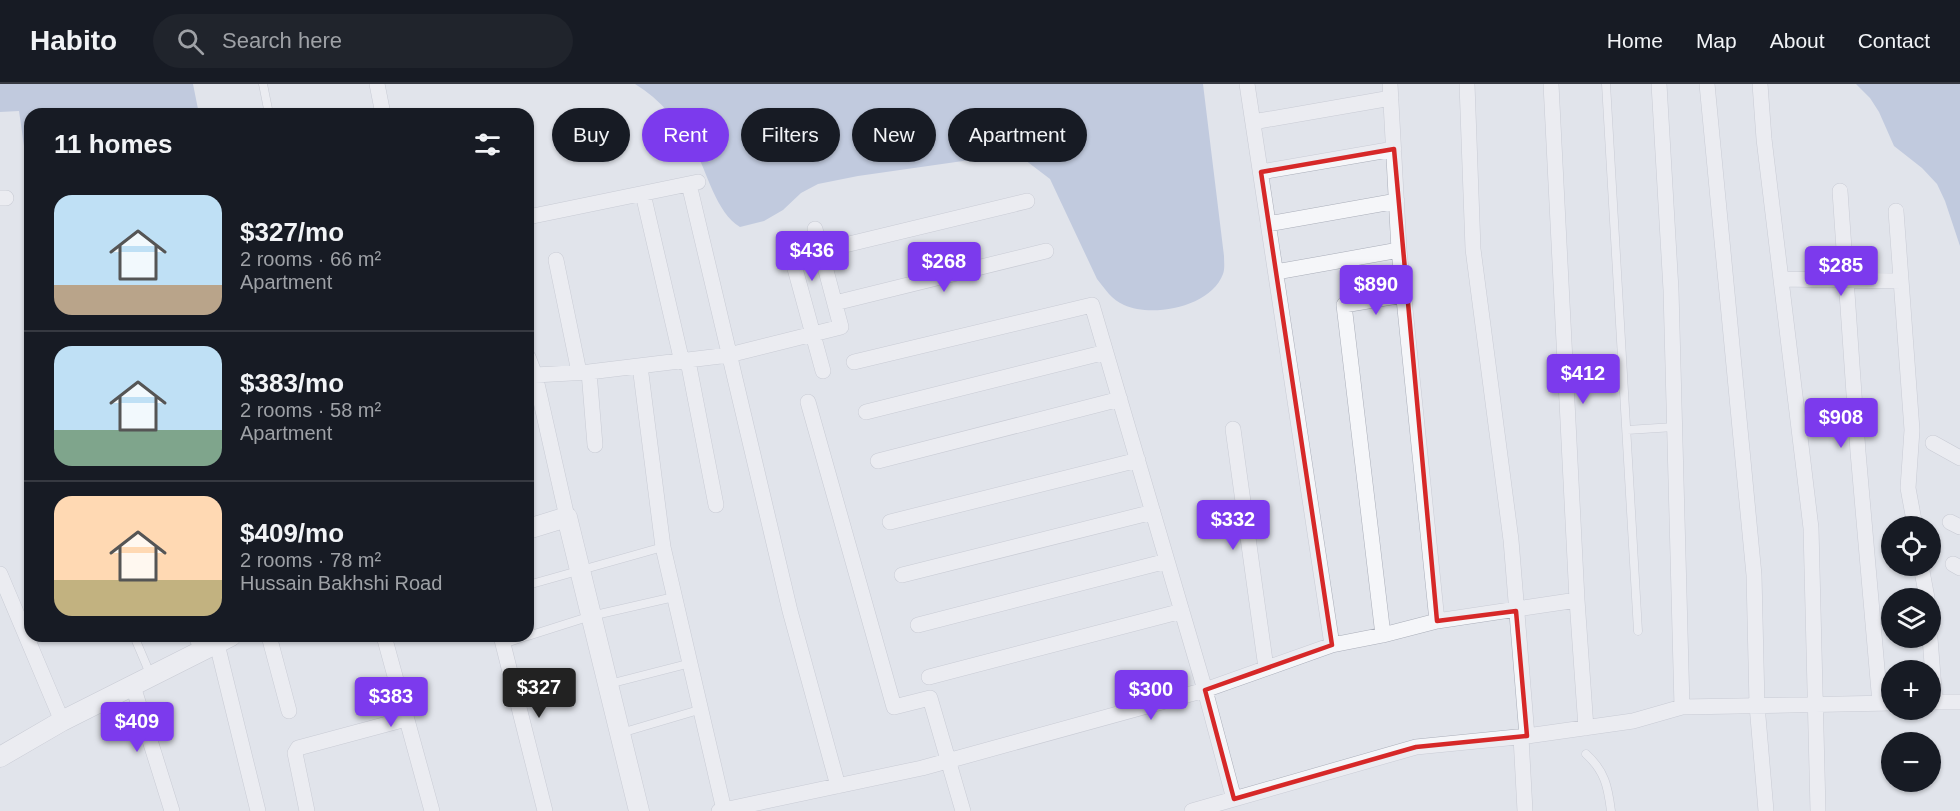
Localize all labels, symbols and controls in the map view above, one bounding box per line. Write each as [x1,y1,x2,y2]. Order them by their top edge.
search box [153,14,573,68]
text: Habito [30,25,117,56]
icon: search [174,25,207,58]
text: Search here [222,28,342,53]
text: Home [1607,29,1663,52]
text: Map [1696,29,1737,52]
text: About [1770,29,1825,52]
text: Contact [1858,29,1930,52]
chip: Buy [552,108,630,162]
chip: Rent [642,108,729,162]
chip: Filters [741,108,840,162]
chip: New [852,108,936,162]
chip: Apartment [948,108,1087,162]
icon: filters [471,128,504,161]
text: 11 homes [54,129,173,159]
text: $327/mo [240,217,344,247]
icon: home [102,219,174,291]
pin: $436 [776,231,848,282]
text: $436 [790,239,834,261]
pin: $268 [908,242,980,293]
pin: $285 [1805,246,1877,297]
text: 2 rooms · 66 m² [240,248,381,270]
text: $268 [922,250,966,272]
text: $285 [1819,254,1863,276]
pin: $890 [1340,265,1412,316]
text: Apartment [240,271,332,293]
text: $890 [1354,273,1398,295]
pin: $412 [1547,354,1619,405]
text: $412 [1561,362,1605,384]
text: $383/mo [240,368,344,398]
icon: home [102,370,174,442]
pin: $908 [1805,398,1877,449]
text: 2 rooms · 58 m² [240,399,381,421]
text: $908 [1819,406,1863,428]
text: Apartment [240,422,332,444]
pin: $332 [1197,500,1269,551]
text: $332 [1211,508,1255,530]
map controls [1881,516,1941,792]
button: locate [1881,516,1941,576]
text: $409/mo [240,518,344,548]
icon: home [102,520,174,592]
text: 2 rooms · 78 m² [240,549,381,571]
text: Hussain Bakhshi Road [240,572,442,594]
button: layers [1881,588,1941,648]
button: + [1881,660,1941,720]
pin: $327 [503,668,575,719]
pin: $300 [1115,670,1187,721]
text: $327 [517,676,561,698]
pin: $383 [355,677,427,728]
text: $300 [1129,678,1173,700]
text: $383 [369,685,413,707]
pin: $409 [101,702,173,753]
text: $409 [115,710,159,732]
button: − [1881,732,1941,792]

